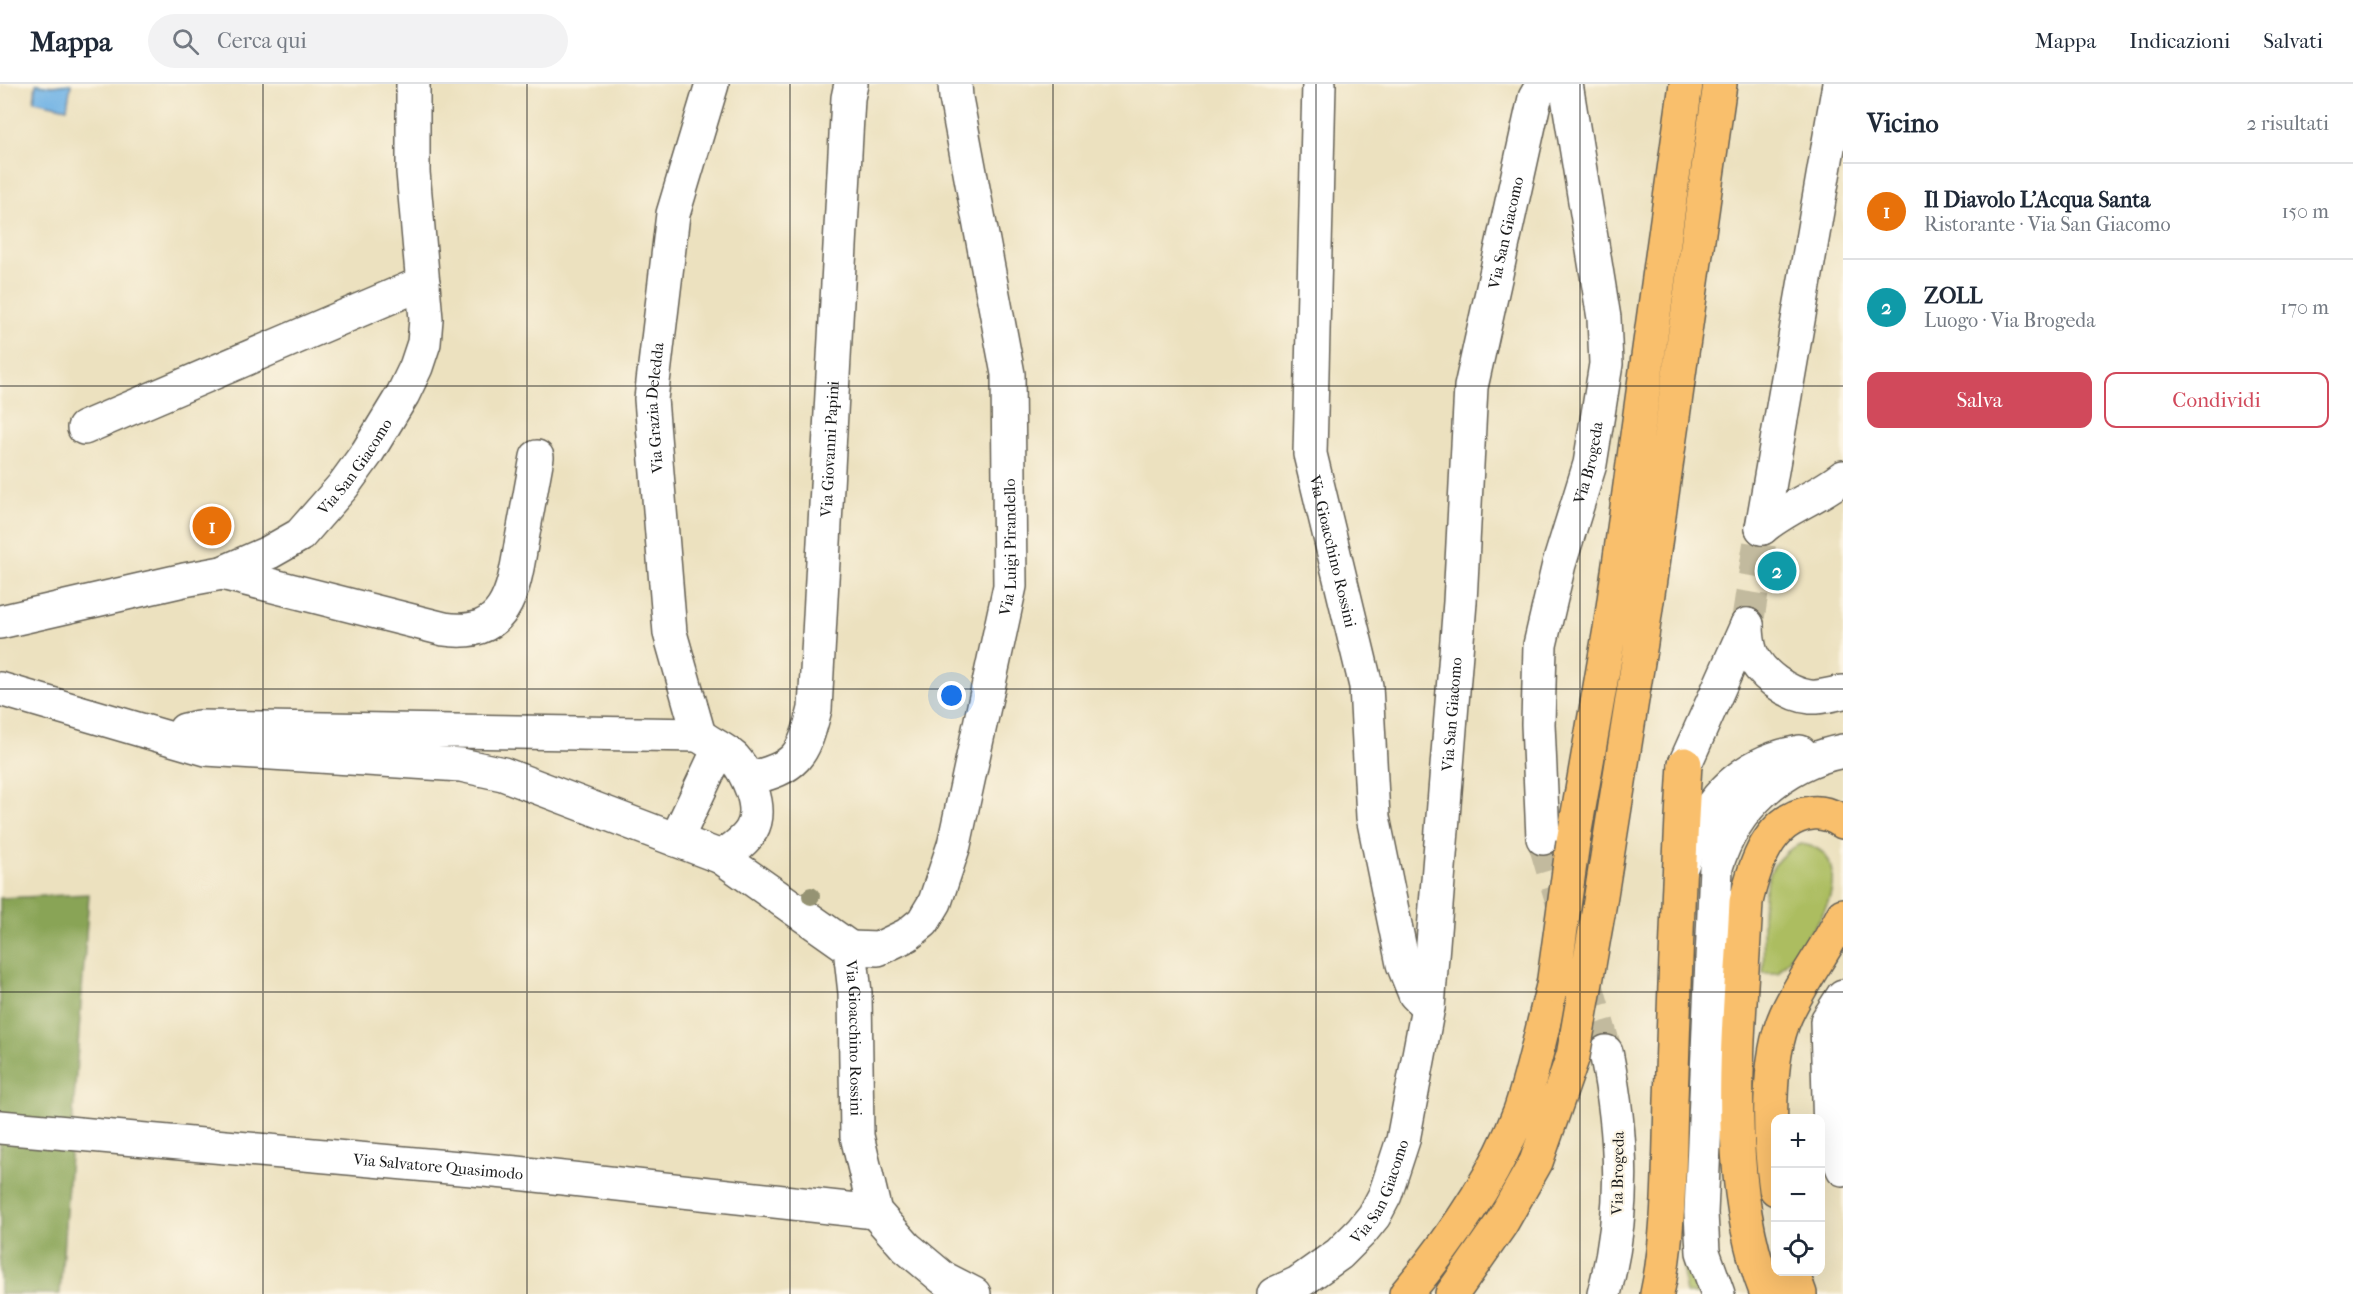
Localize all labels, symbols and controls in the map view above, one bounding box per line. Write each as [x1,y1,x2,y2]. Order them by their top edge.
search box [148,14,568,68]
text: Mappa [30,25,112,58]
icon: search [169,25,202,58]
text: Cerca qui [217,28,307,54]
text: Mappa [2035,29,2096,53]
text: Indicazioni [2129,29,2230,53]
text: Salvati [2263,29,2323,53]
text: Vicino [1867,108,1939,139]
text: 2 risultati [2246,112,2329,135]
street label: Via San Giacomo [1484,175,1527,291]
text: Il Diavolo L’Acqua Santa [1924,187,2150,213]
text: 1 [1883,200,1890,223]
text: 150 m [2281,200,2329,223]
text: Ristorante · Via San Giacomo [1924,213,2171,236]
text: ZOLL [1924,283,1983,309]
text: 2 [1881,296,1892,319]
text: 170 m [2280,296,2329,319]
text: Luogo · Via Brogeda [1924,309,2095,332]
street label: Via Grazia Deledda [642,341,668,475]
button: Salva [1867,372,2092,428]
button: Condividi [2104,372,2329,428]
street label: Via Giovanni Papini [816,380,843,518]
street label: Via San Giacomo [313,415,396,519]
street label: Via Brogeda [1569,420,1607,507]
street label: Via Gioacchino Rossini [1305,472,1361,630]
street label: Via Luigi Pirandello [995,478,1020,618]
pin: 1 [192,504,232,548]
pin: 2 [1758,548,1796,594]
street label: Via San Giacomo [1438,656,1466,773]
your location [937,681,966,710]
street label: Via Gioacchino Rossini [841,958,866,1116]
map controls [1771,1114,1825,1276]
button: + [1771,1114,1825,1168]
street label: Via Brogeda [1607,1130,1628,1216]
street label: Via San Giacomo [1346,1137,1413,1248]
street label: Via Salvatore Quasimodo [351,1149,524,1184]
button: − [1771,1168,1825,1222]
button: locate [1771,1222,1825,1276]

